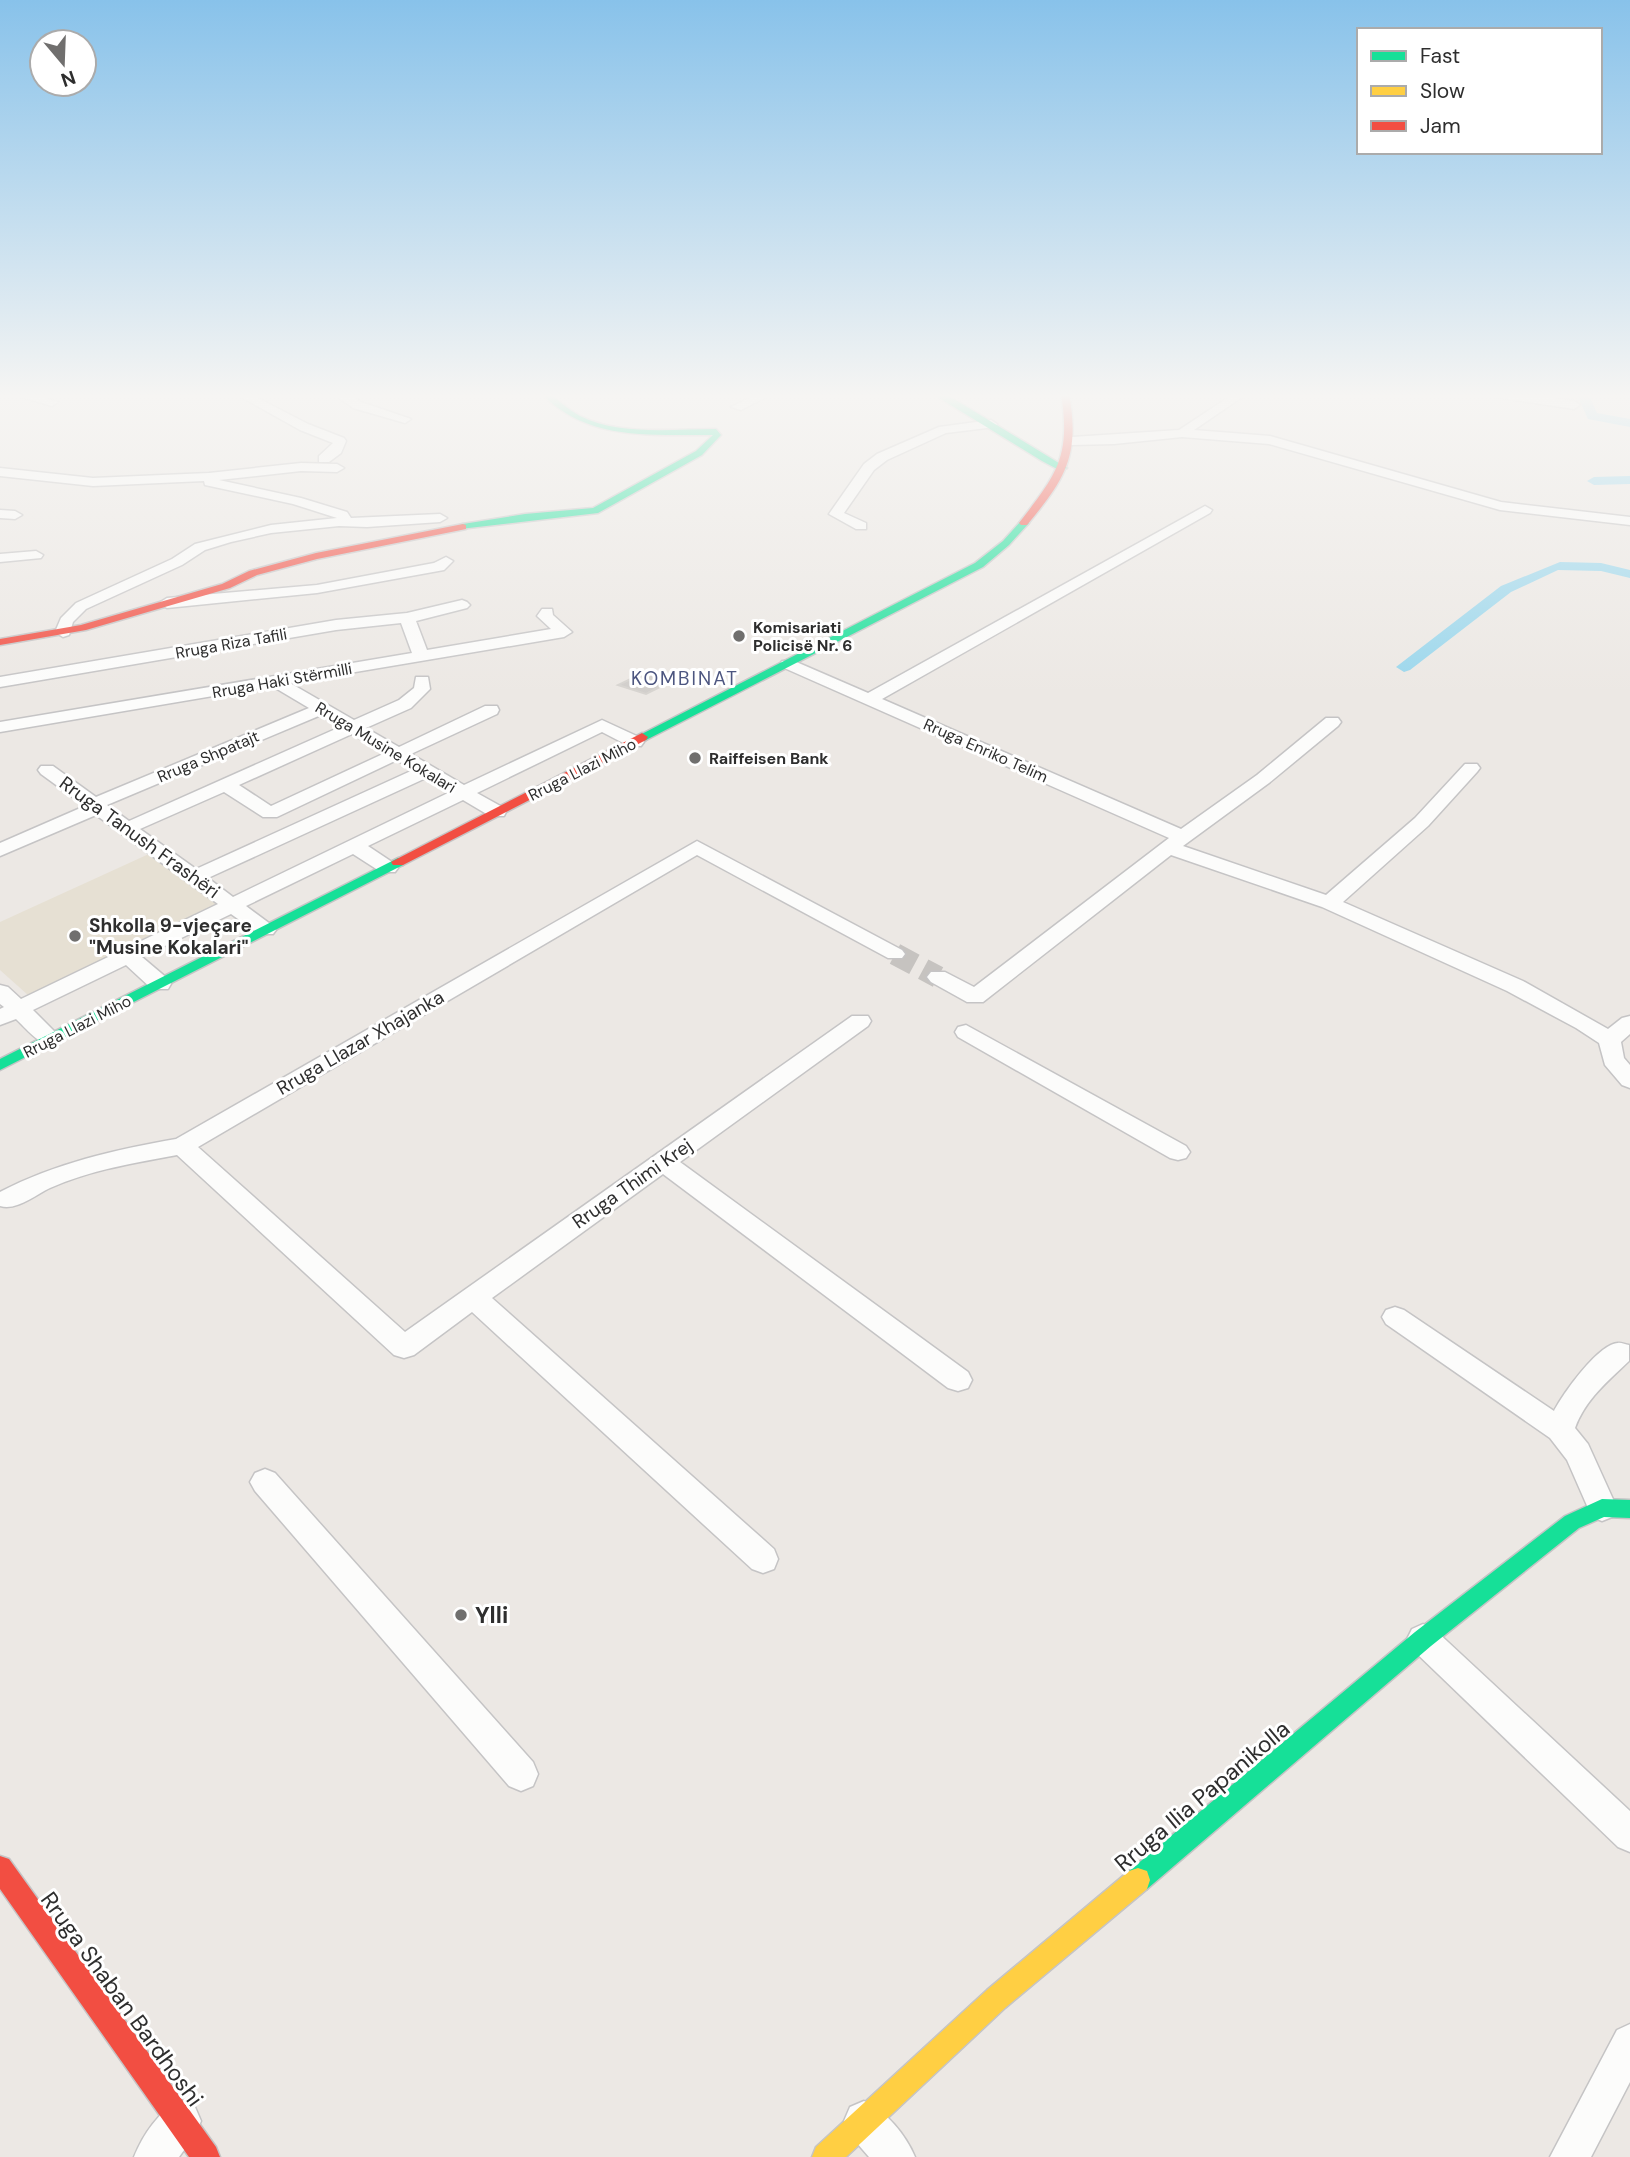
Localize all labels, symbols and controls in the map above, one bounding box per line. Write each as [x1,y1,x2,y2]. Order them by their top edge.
north arrow [28,28,98,98]
legend [1357,28,1602,154]
text: Fast [1420,42,1460,70]
text: N [58,65,79,93]
text: Slow [1420,77,1465,105]
text: Jam [1420,112,1461,140]
place label: Komisariati Policisë Nr. 6 [753,617,852,656]
street label: Rruga Riza Tafili [174,623,289,664]
marker: Komisariati Policisë Nr. 6 [731,628,747,644]
street label: Rruga Haki Stërmilli [211,658,354,703]
district label: KOMBINAT [631,666,739,691]
street label: Rruga Musine Kokalari [312,697,460,798]
street label: Rruga Enriko Telim [920,714,1051,787]
street label: Rruga Shpatajt [154,726,262,787]
street label: Rruga Llazi Miho [525,733,640,806]
place label: Raiffeisen Bank [709,748,829,769]
marker: Raiffeisen Bank [687,750,703,766]
street label: Rruga Tanush Frashëri [54,771,225,904]
place label: Shkolla 9-vjeçare "Musine Kokalari" [89,913,252,960]
marker: Shkolla 9-vjeçare "Musine Kokalari" [67,928,83,944]
street label: Rruga Llazar Xhajanka [272,984,448,1101]
street label: Rruga Llazi Miho [20,990,135,1063]
street label: Rruga Thimi Krej [567,1133,697,1234]
place label: Ylli [475,1600,508,1630]
marker: Ylli [453,1607,469,1623]
street label: Rruga Ilia Papanikolla [1108,1714,1296,1878]
street label: Rruga Shaban Bardhoshi [34,1886,210,2112]

